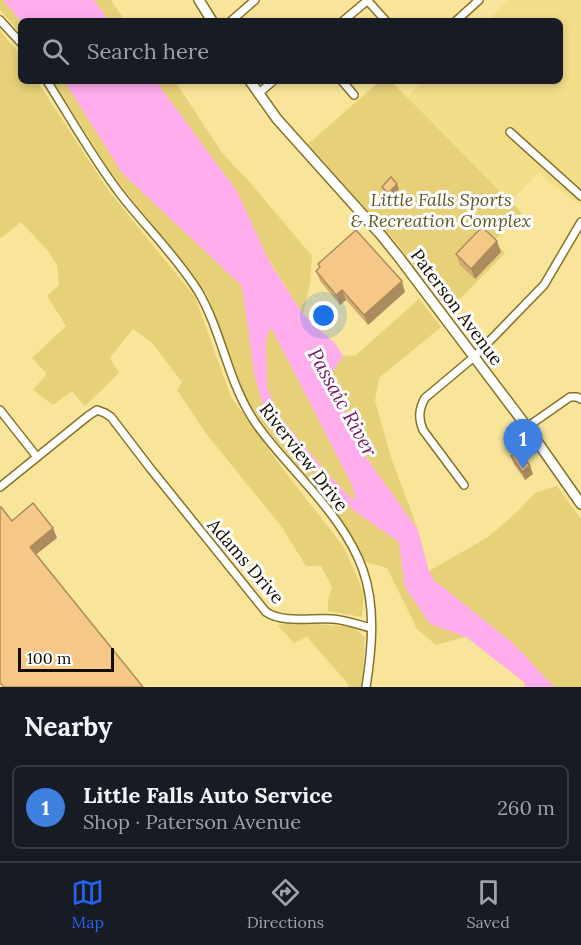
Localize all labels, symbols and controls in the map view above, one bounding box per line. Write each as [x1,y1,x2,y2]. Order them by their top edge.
search box [18,18,563,84]
icon: search [39,35,72,68]
text: Search here [87,37,209,65]
park label: Little Falls Sports & Recreation Complex [351,188,531,232]
street label: Paterson Avenue [406,244,508,370]
your location [309,301,338,330]
water label: Passaic River [303,343,383,461]
street label: Riverview Drive [255,398,354,516]
pin: 1 [504,420,542,469]
street label: Adams Drive [202,513,289,609]
scale bar [18,645,114,672]
text: 100 m [27,648,71,668]
text: Nearby [24,710,112,743]
text: Little Falls Auto Service [83,781,333,809]
text: 1 [41,795,50,820]
text: 260 m [497,795,555,820]
text: Shop · Paterson Avenue [83,809,301,834]
tab: Map [71,876,104,932]
tab: Directions [247,876,324,932]
tab: Saved [466,876,510,932]

